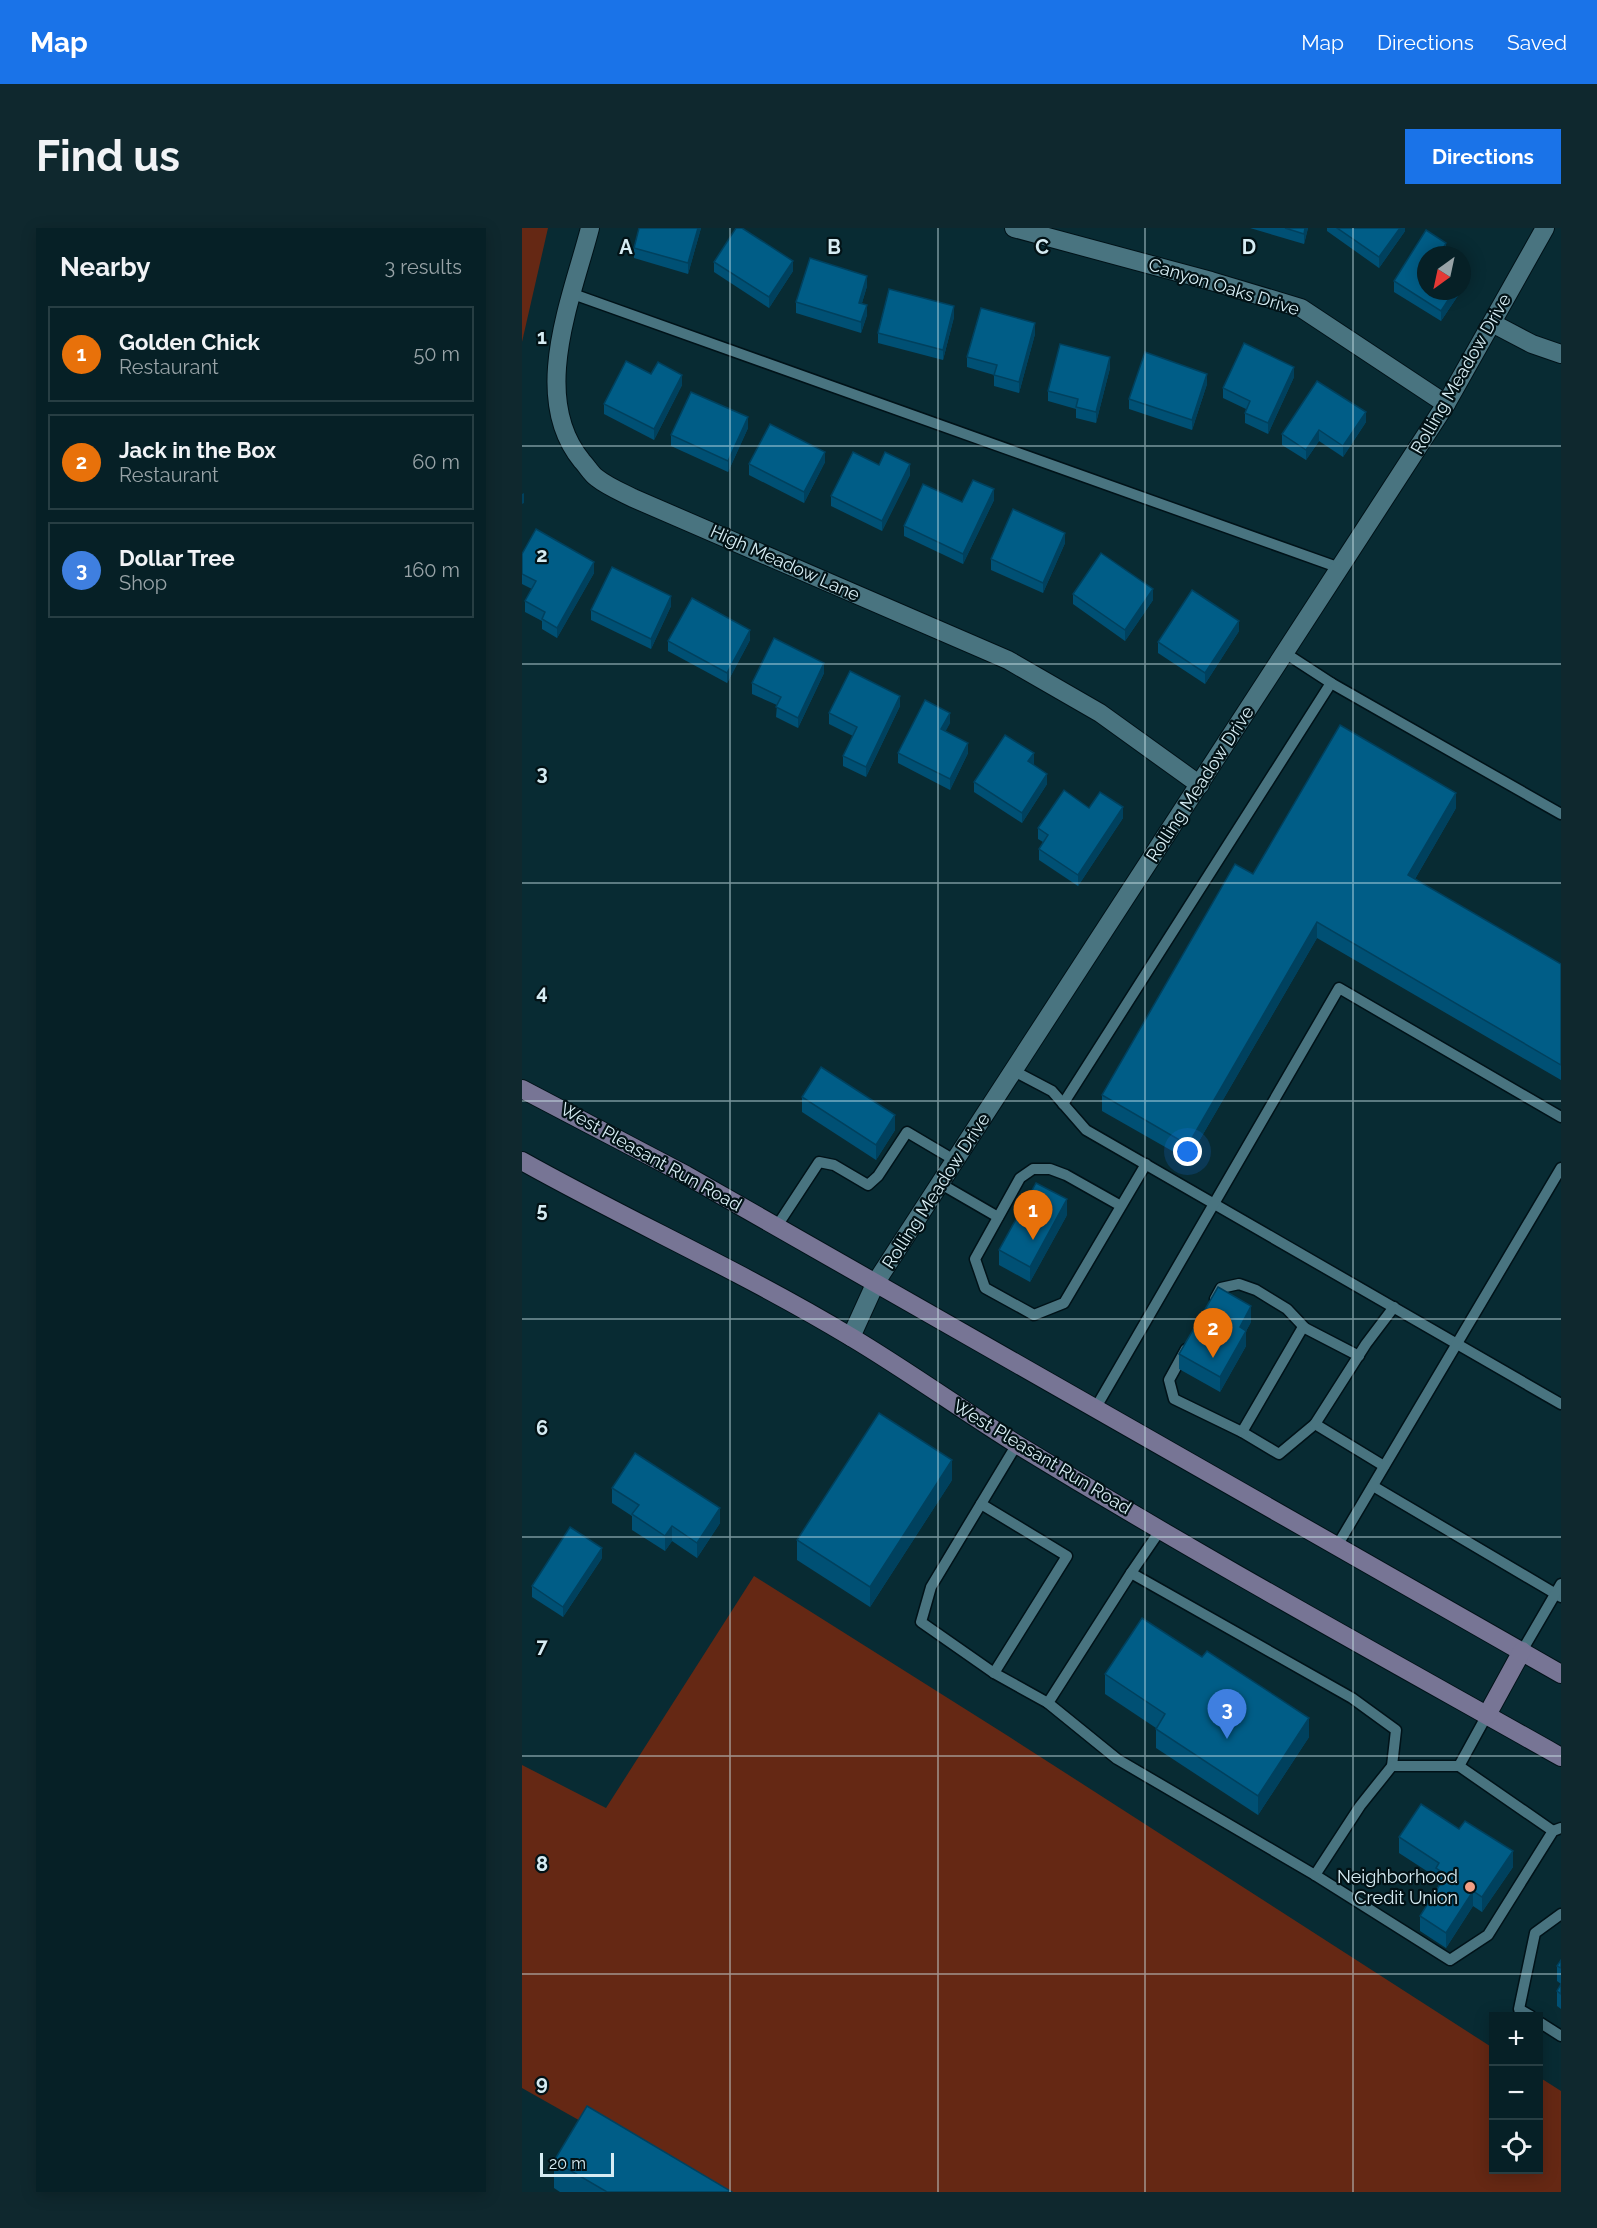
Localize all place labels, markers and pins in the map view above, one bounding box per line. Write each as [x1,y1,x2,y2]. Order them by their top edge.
pin: 1 [1014,1190,1052,1240]
pin: 2 [1194,1308,1232,1358]
pin: 3 [1208,1690,1246,1739]
place label: Neighborhood Credit Union [1337,1866,1458,1908]
marker: Neighborhood Credit Union [1463,1880,1477,1894]

